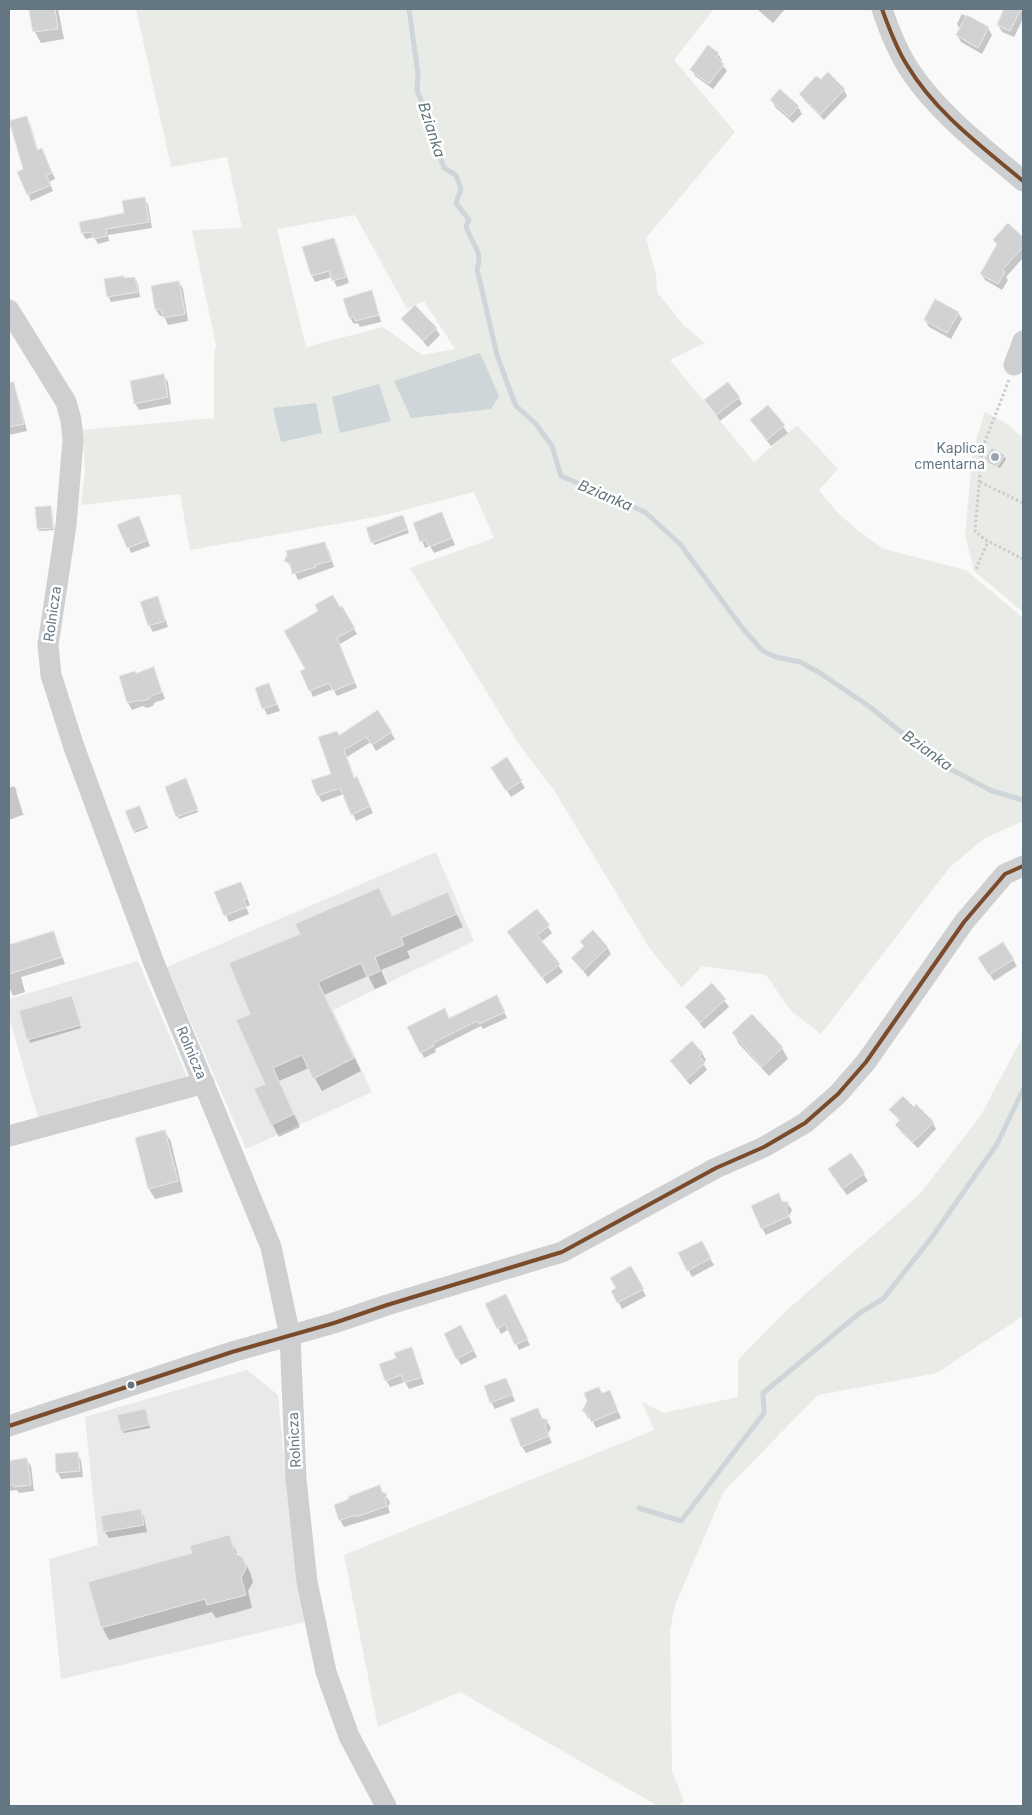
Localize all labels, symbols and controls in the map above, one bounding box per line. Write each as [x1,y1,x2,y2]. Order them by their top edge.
water label: Bzianka [414,100,448,160]
place label: Kaplica cmentarna [914,441,985,474]
marker: Kaplica cmentarna [989,451,1001,463]
water label: Bzianka [575,477,635,515]
street label: Rolnicza [41,585,65,643]
water label: Bzianka [899,727,955,775]
street label: Rolnicza [172,1024,210,1082]
unlabelled marker [126,1380,136,1390]
street label: Rolnicza [285,1412,305,1468]

